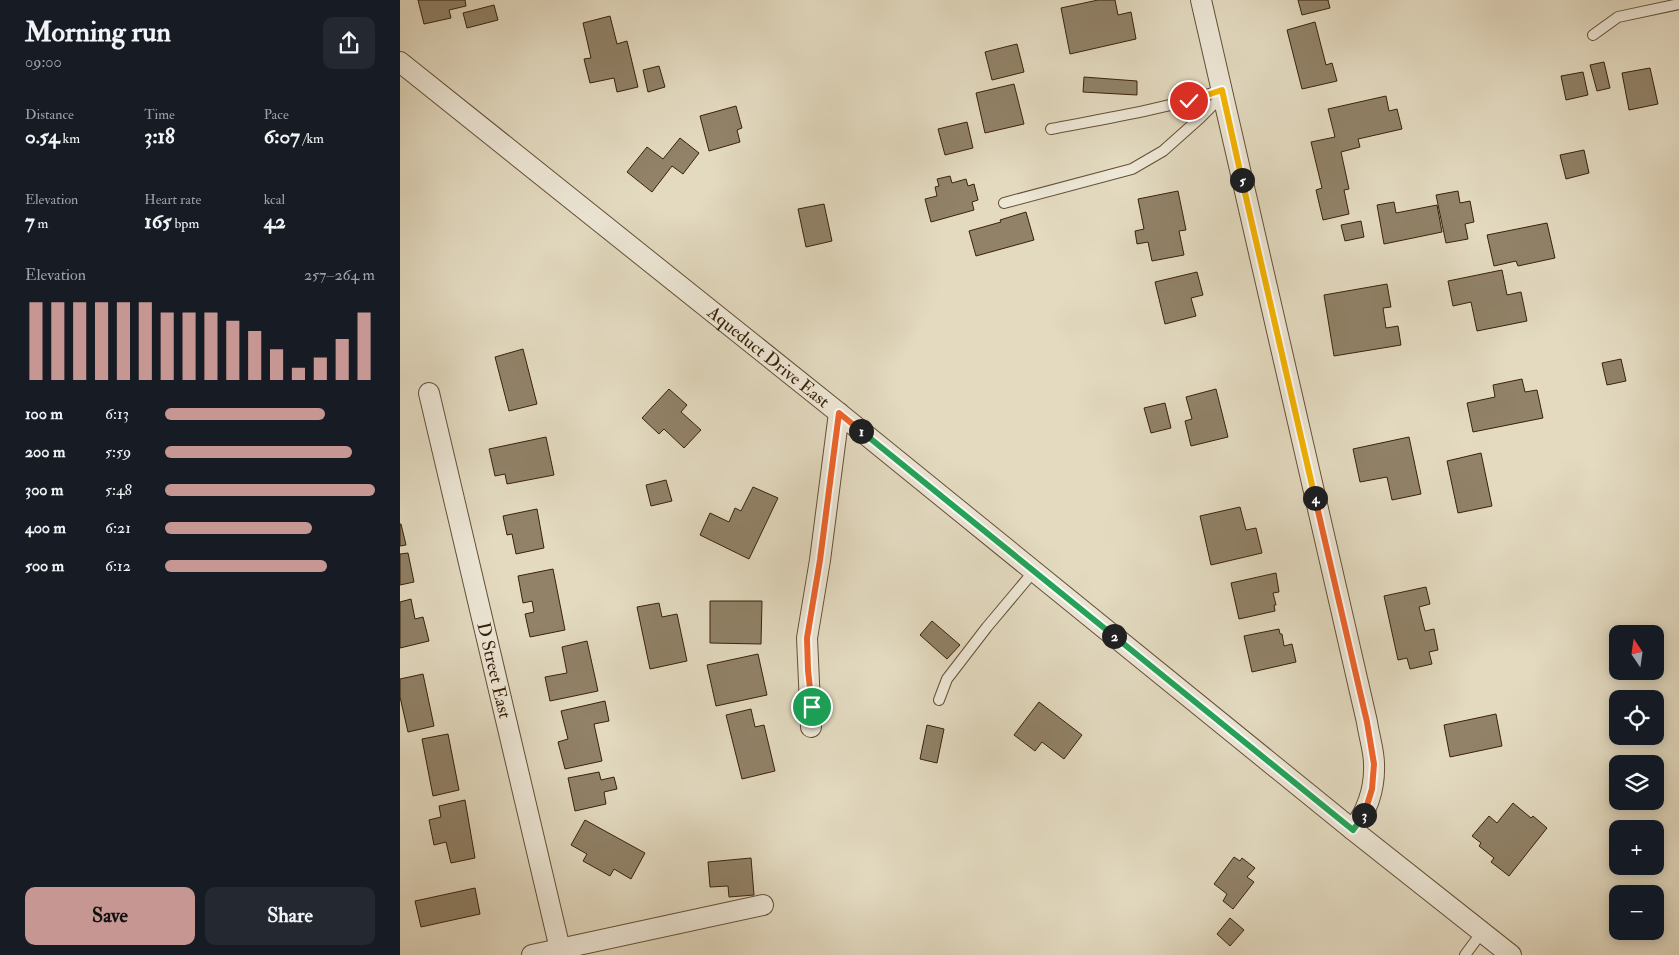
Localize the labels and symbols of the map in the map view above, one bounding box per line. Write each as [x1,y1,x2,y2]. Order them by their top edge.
pin [1168,80,1210,122]
pin: 5 [1230,168,1254,192]
street label: Aqueduct Drive East [702,301,834,413]
pin: 1 [848,418,874,444]
pin: 4 [1302,486,1328,510]
street label: D Street East [471,620,516,721]
pin: 2 [1102,624,1126,648]
north arrow [1609,625,1664,680]
pin [791,686,833,728]
pin: 3 [1352,802,1376,828]

